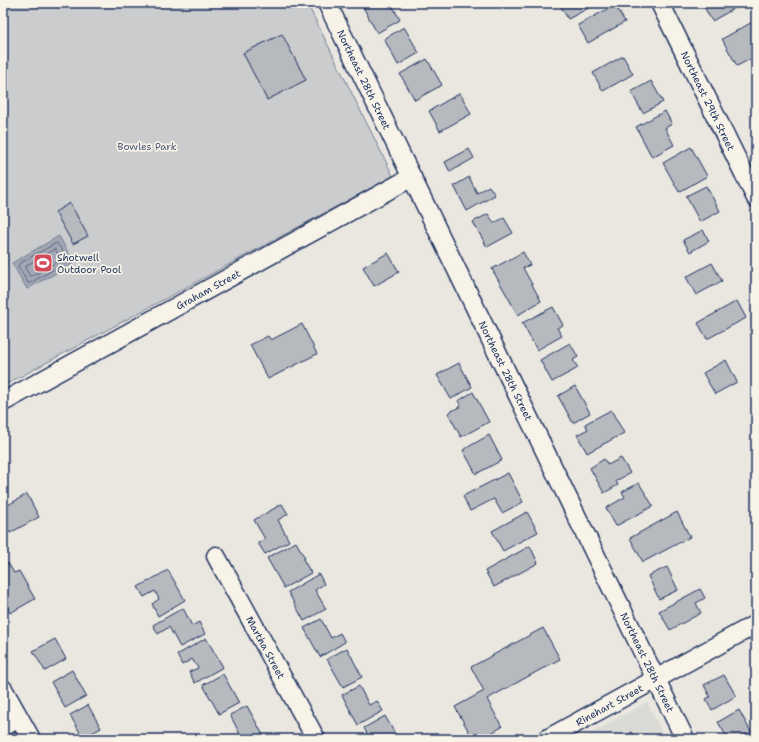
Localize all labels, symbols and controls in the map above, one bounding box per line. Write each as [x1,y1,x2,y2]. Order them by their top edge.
street label: Northeast 28th Street [334,27,394,132]
street label: Northeast 29th Street [678,49,738,153]
park label: Bowles Park [118,140,177,153]
place label: Shotwell Outdoor Pool [57,251,121,276]
sports icon: Shotwell Outdoor Pool [32,252,54,274]
street label: Graham Street [173,266,243,312]
street label: Northeast 28th Street [476,319,536,423]
street label: Northeast 28th Street [618,610,677,714]
street label: Martha Street [243,614,288,681]
street label: Rinehart Street [573,681,645,729]

